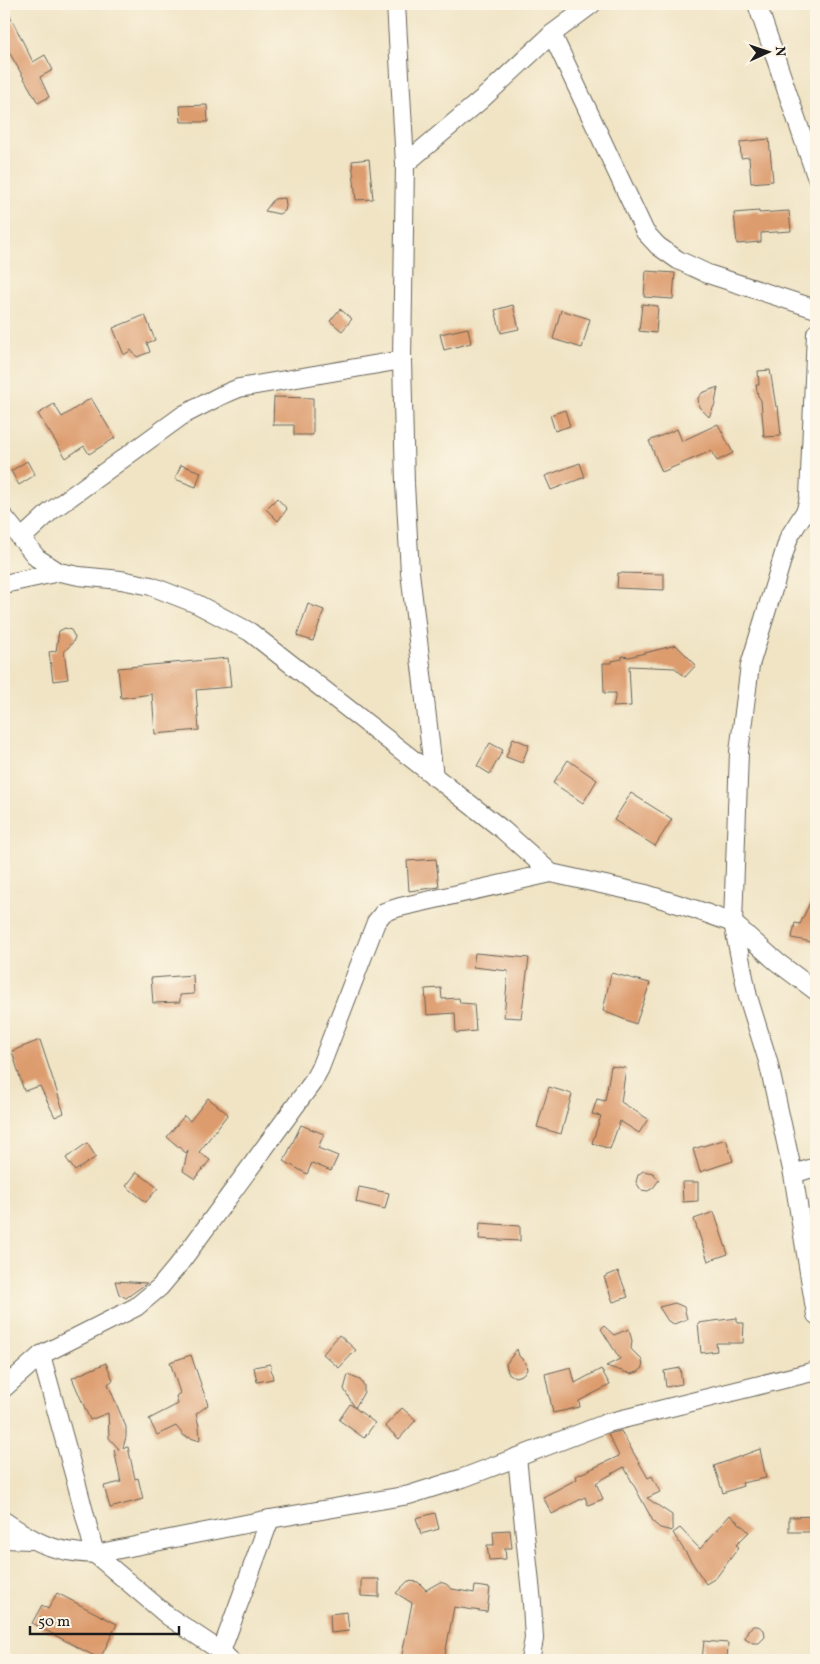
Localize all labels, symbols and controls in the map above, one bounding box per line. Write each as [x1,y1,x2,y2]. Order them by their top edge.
north arrow [742,28,792,78]
text: N [770,46,789,57]
scale bar [30,1604,179,1636]
text: 50 m [38,1612,70,1633]

